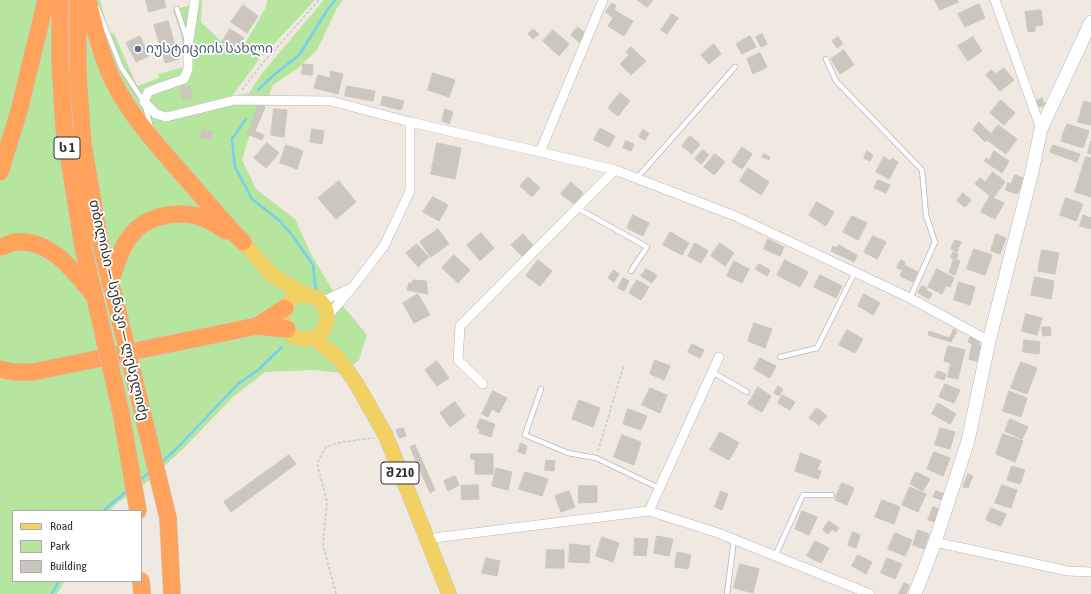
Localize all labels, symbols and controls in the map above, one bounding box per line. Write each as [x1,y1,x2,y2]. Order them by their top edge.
place label: იუსტიციის სახლი [146,41,273,57]
marker: იუსტიციის სახლი [133,44,143,54]
road number: ს 1 [54,137,80,159]
street label: თბილისი — სენაკი — ლესელიძე [85,198,153,422]
road number: შ 210 [381,462,419,484]
legend [12,510,142,582]
text: Road [50,519,73,533]
text: Park [50,539,70,553]
text: Building [50,559,87,573]

